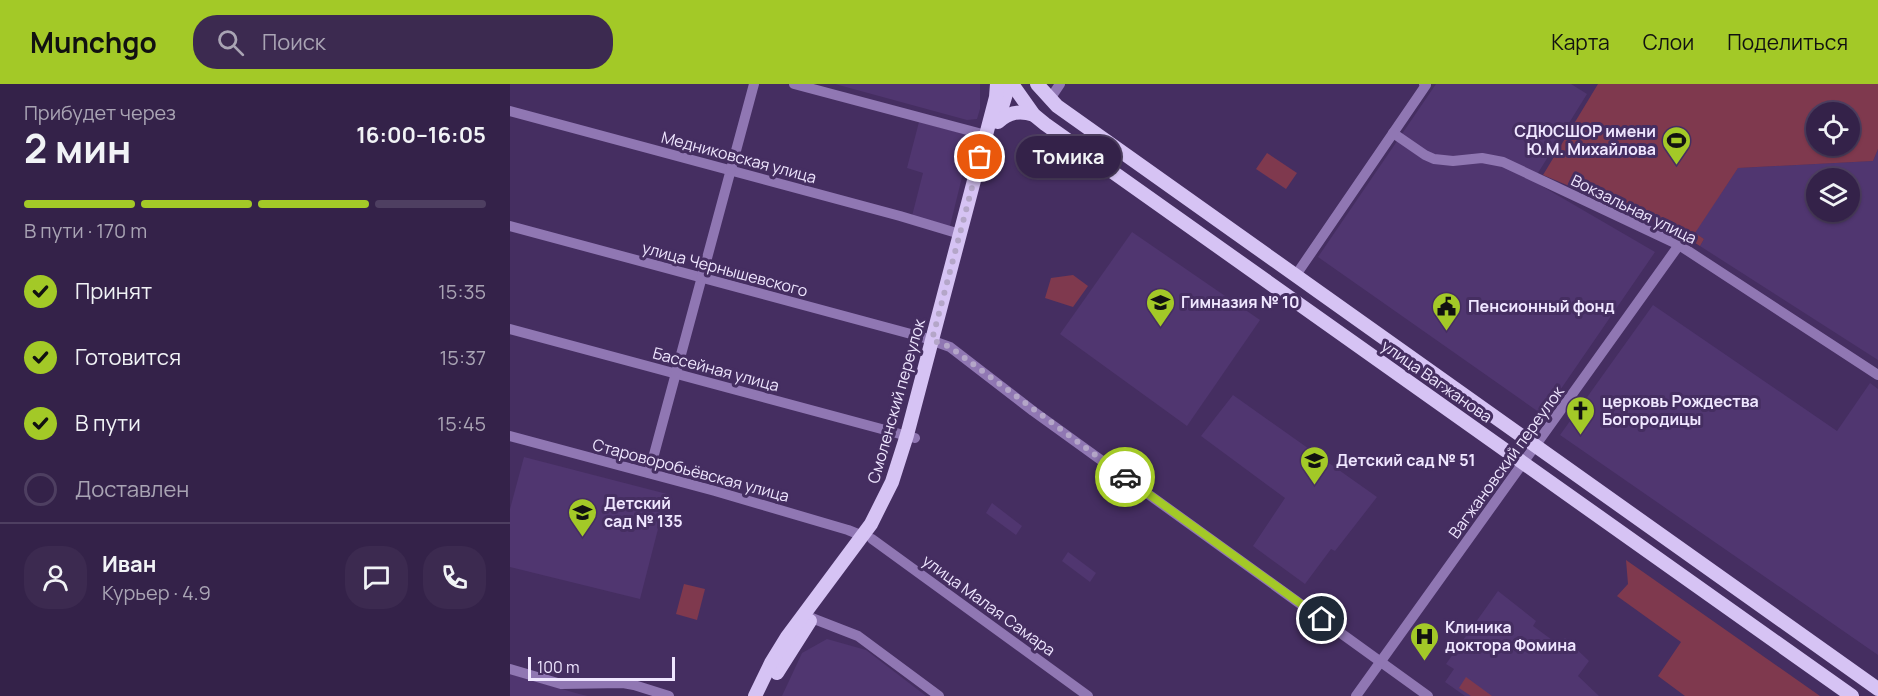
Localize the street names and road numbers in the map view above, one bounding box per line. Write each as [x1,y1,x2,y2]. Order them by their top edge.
street label: Медниковская улица [659,126,819,188]
street label: Вокзальная улица [1567,169,1701,249]
street label: улица Чернышевского [640,236,810,302]
street label: Смоленский переулок [862,315,930,486]
street label: улица Вагжанова [1377,335,1497,427]
street label: Бассейная улица [650,342,782,396]
street label: Вагжановский переулок [1443,380,1569,543]
street label: Староворобьёвская улица [590,433,792,507]
street label: улица Малая Самара [918,549,1060,661]

